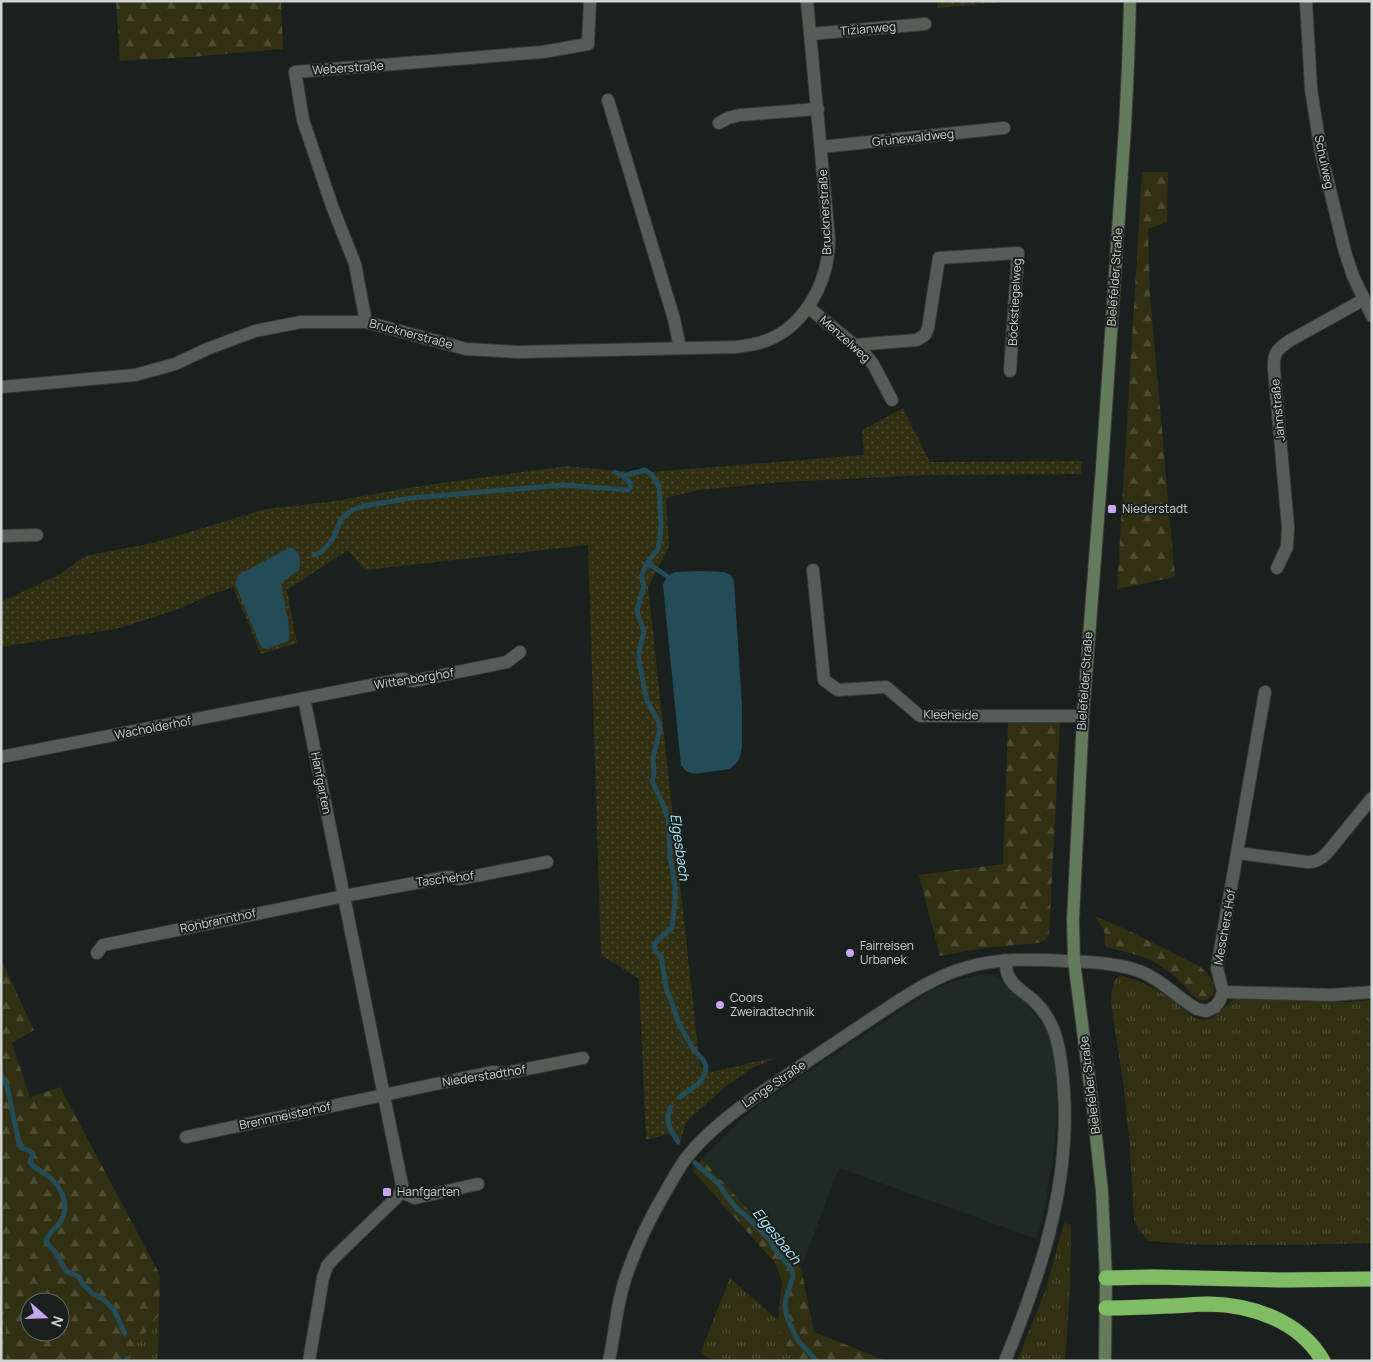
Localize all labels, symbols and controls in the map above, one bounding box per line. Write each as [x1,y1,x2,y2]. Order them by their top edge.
street label: Tizianweg [839,18,897,39]
street label: Weberstraße [312,57,384,78]
street label: Grünewaldweg [871,125,955,150]
street label: Schulweg [1311,134,1338,190]
street label: Brucknerstraße [814,169,835,255]
street label: Bielefelder Straße [1103,227,1126,327]
street label: Böckstiegelweg [1004,258,1025,346]
street label: Menzelweg [816,311,874,366]
street label: Brucknerstraße [368,314,455,353]
street label: Jahnstraße [1266,378,1289,442]
place label: Niederstadt [1122,500,1188,517]
marker: Niederstadt [1106,503,1118,515]
street label: Bielefelder Straße [1073,631,1096,731]
street label: Wittenborghof [373,664,456,693]
street label: Kleeheide [923,706,979,723]
street label: Wacholderhof [113,712,194,743]
street label: Hanfgarten [307,750,336,815]
water label: Elgesbach [666,812,695,882]
street label: Taschehof [415,866,476,891]
street label: Meschers Hof [1209,887,1240,966]
street label: Rohbrannthof [178,904,258,937]
place label: Fairreisen Urbanek [860,937,914,968]
marker: Fairreisen Urbanek [844,947,856,959]
place label: Coors Zweiradtechnik [730,989,816,1020]
marker: Coors Zweiradtechnik [714,999,726,1011]
street label: Bielefelder Straße [1075,1035,1104,1135]
street label: Lange Straße [738,1056,809,1111]
street label: Niederstadthof [441,1060,528,1091]
street label: Brennmeisterhof [237,1097,333,1134]
place label: Hanfgarten [397,1183,460,1200]
marker: Hanfgarten [381,1186,393,1198]
water label: Elgesbach [749,1204,806,1268]
north arrow [20,1292,70,1342]
text: N [47,1314,68,1330]

